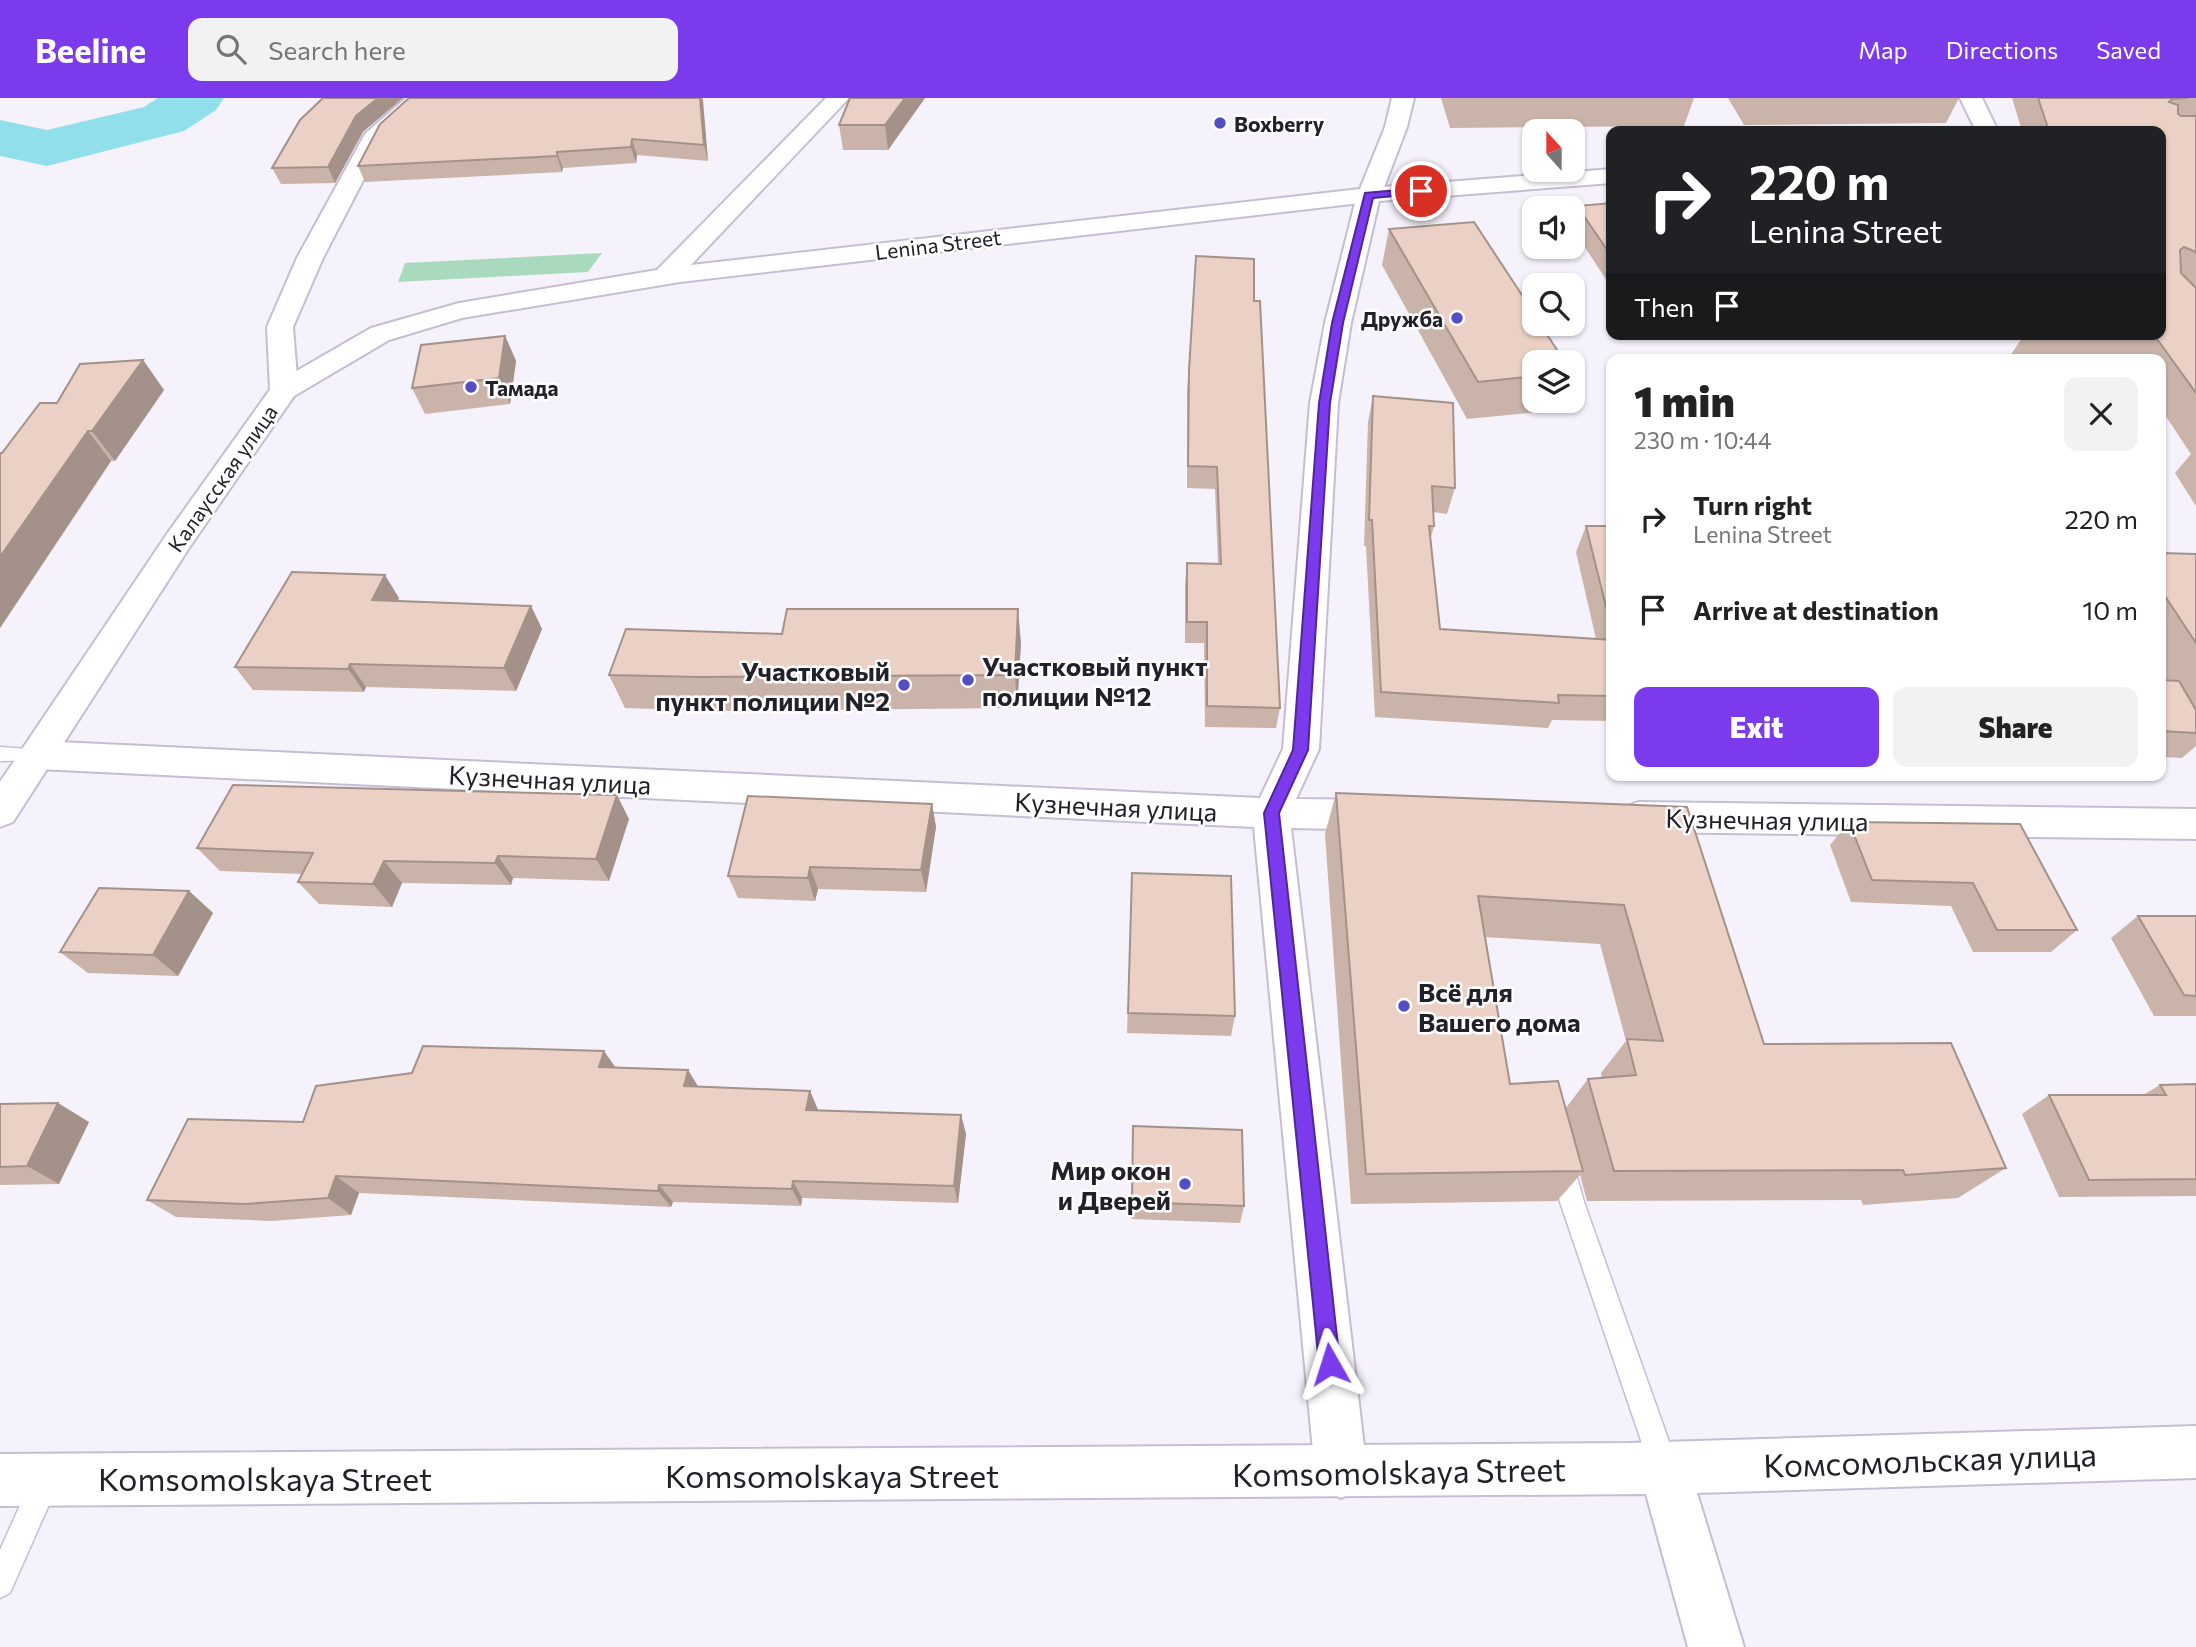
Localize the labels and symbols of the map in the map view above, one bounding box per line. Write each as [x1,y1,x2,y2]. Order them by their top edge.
place label: Boxberry [1234,111,1325,136]
marker: Boxberry [1212,115,1228,131]
north arrow [1522,119,1586,182]
pin [1391,161,1451,221]
street label: Lenina Street [873,224,1003,264]
place label: Дружба [1361,306,1443,331]
marker: Дружба [1449,310,1465,326]
place label: Тамада [485,375,558,400]
marker: Тамада [463,379,479,395]
street label: Калаусская улица [162,400,282,556]
place label: Участковый пункт полиции №12 [982,650,1208,711]
place label: Участковый пункт полиции №2 [656,655,890,716]
marker: Участковый пункт полиции №12 [960,672,976,688]
marker: Участковый пункт полиции №2 [896,677,912,693]
street label: Кузнечная улица [448,758,652,800]
street label: Кузнечная улица [1014,785,1218,827]
street label: Кузнечная улица [1665,802,1869,836]
place label: Всё для Вашего дома [1418,976,1580,1037]
marker: Всё для Вашего дома [1396,998,1412,1014]
place label: Мир окон и Дверей [1050,1154,1171,1215]
marker: Мир окон и Дверей [1177,1176,1193,1192]
position arrow [1293,1327,1367,1401]
street label: Комсомольская улица [1763,1433,2097,1485]
street label: Komsomolskaya Street [1232,1448,1566,1494]
street label: Komsomolskaya Street [665,1455,999,1495]
street label: Komsomolskaya Street [98,1458,432,1498]

